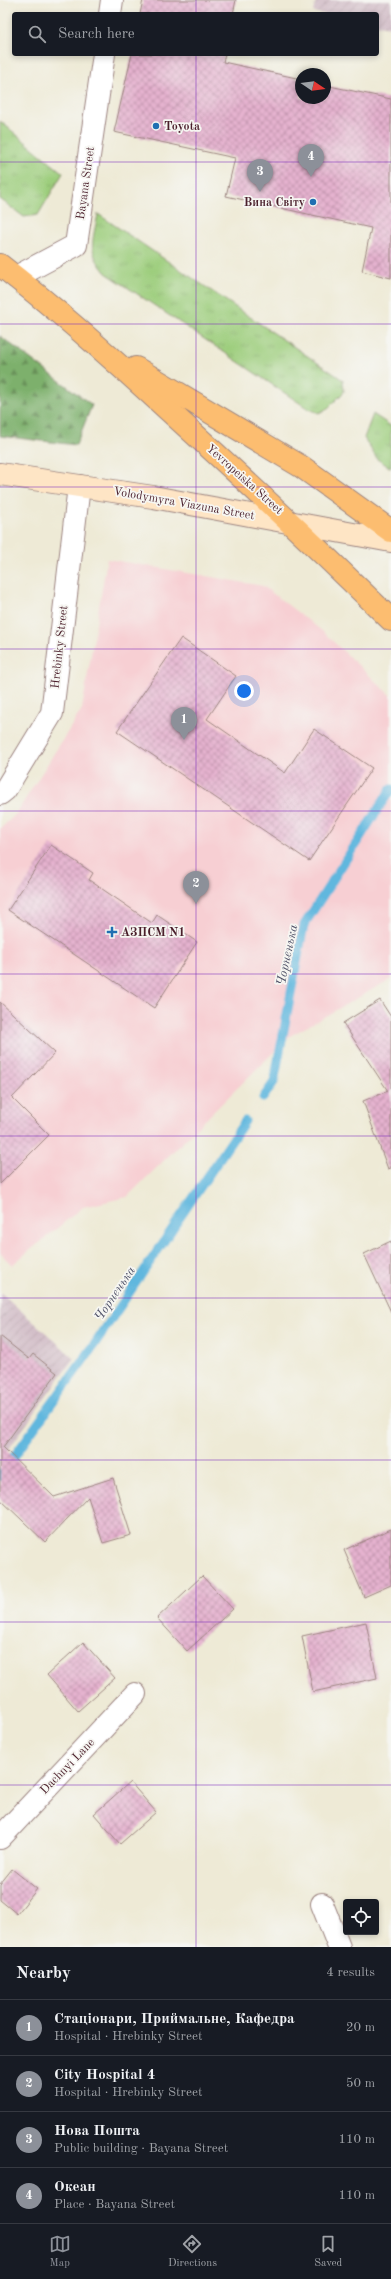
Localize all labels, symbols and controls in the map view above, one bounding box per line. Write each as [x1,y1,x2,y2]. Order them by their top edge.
search box [12,12,379,56]
icon: search [26,23,48,45]
text: Search here [58,27,135,42]
north arrow [295,68,331,104]
marker: Toyota [151,121,161,131]
place label: Toyota [164,121,200,133]
pin: 4 [298,144,324,177]
street label: Bayana Street [75,146,97,220]
pin: 3 [247,159,273,192]
place label: Вина Світу [244,197,305,209]
marker: Вина Світу [308,197,318,207]
street label: Yevropeiska Street [204,442,285,517]
street label: Volodymyra Viazuna Street [112,486,255,522]
street label: Hrebinky Street [50,605,70,689]
your location [234,681,254,701]
pin: 1 [171,707,197,740]
pin: 2 [183,871,209,904]
water label: Чорненька [275,923,300,987]
marker: АЗПСМ N1 [106,926,118,938]
place label: АЗПСМ N1 [121,927,185,939]
water label: Чорненька [92,1264,138,1323]
street label: Dachnyi Lane [38,1736,98,1797]
map controls [343,1899,379,1935]
button: locate [343,1899,379,1935]
text: Nearby [16,1965,71,1982]
text: 4 results [326,1966,375,1979]
text: Стаціонари, Приймальне, Кафедра [54,2012,295,2027]
text: 1 [25,2021,33,2034]
text: 20 m [346,2021,375,2034]
text: Hospital · Hrebinky Street [54,2030,202,2043]
text: City Hospital 4 [54,2068,155,2083]
text: 2 [25,2077,33,2090]
text: 50 m [346,2077,375,2090]
text: Hospital · Hrebinky Street [54,2086,202,2099]
text: Нова Пошта [54,2124,140,2139]
text: 3 [25,2133,33,2146]
text: 110 m [338,2133,375,2146]
text: Public building · Bayana Street [54,2142,228,2155]
text: Океан [54,2180,96,2195]
text: 4 [25,2189,33,2202]
text: 110 m [338,2189,375,2202]
text: Place · Bayana Street [54,2198,175,2211]
tab: Map [49,2233,71,2271]
tab: Directions [168,2233,217,2271]
tab: Saved [314,2233,342,2271]

